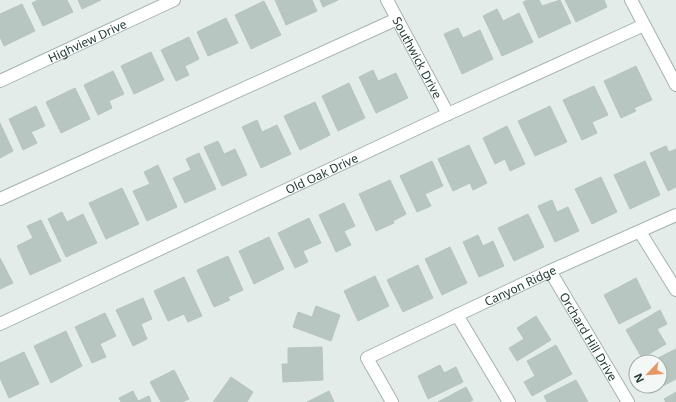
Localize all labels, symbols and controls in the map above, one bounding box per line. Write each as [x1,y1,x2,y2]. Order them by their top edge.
street label: Southwick Drive [389,13,447,101]
street label: Highview Drive [45,15,129,66]
street label: Old Oak Drive [282,149,361,198]
street label: Canyon Ridge [481,261,559,310]
street label: Orchard Hill Drive [556,289,622,384]
north arrow [628,354,668,394]
text: N [630,371,647,386]

